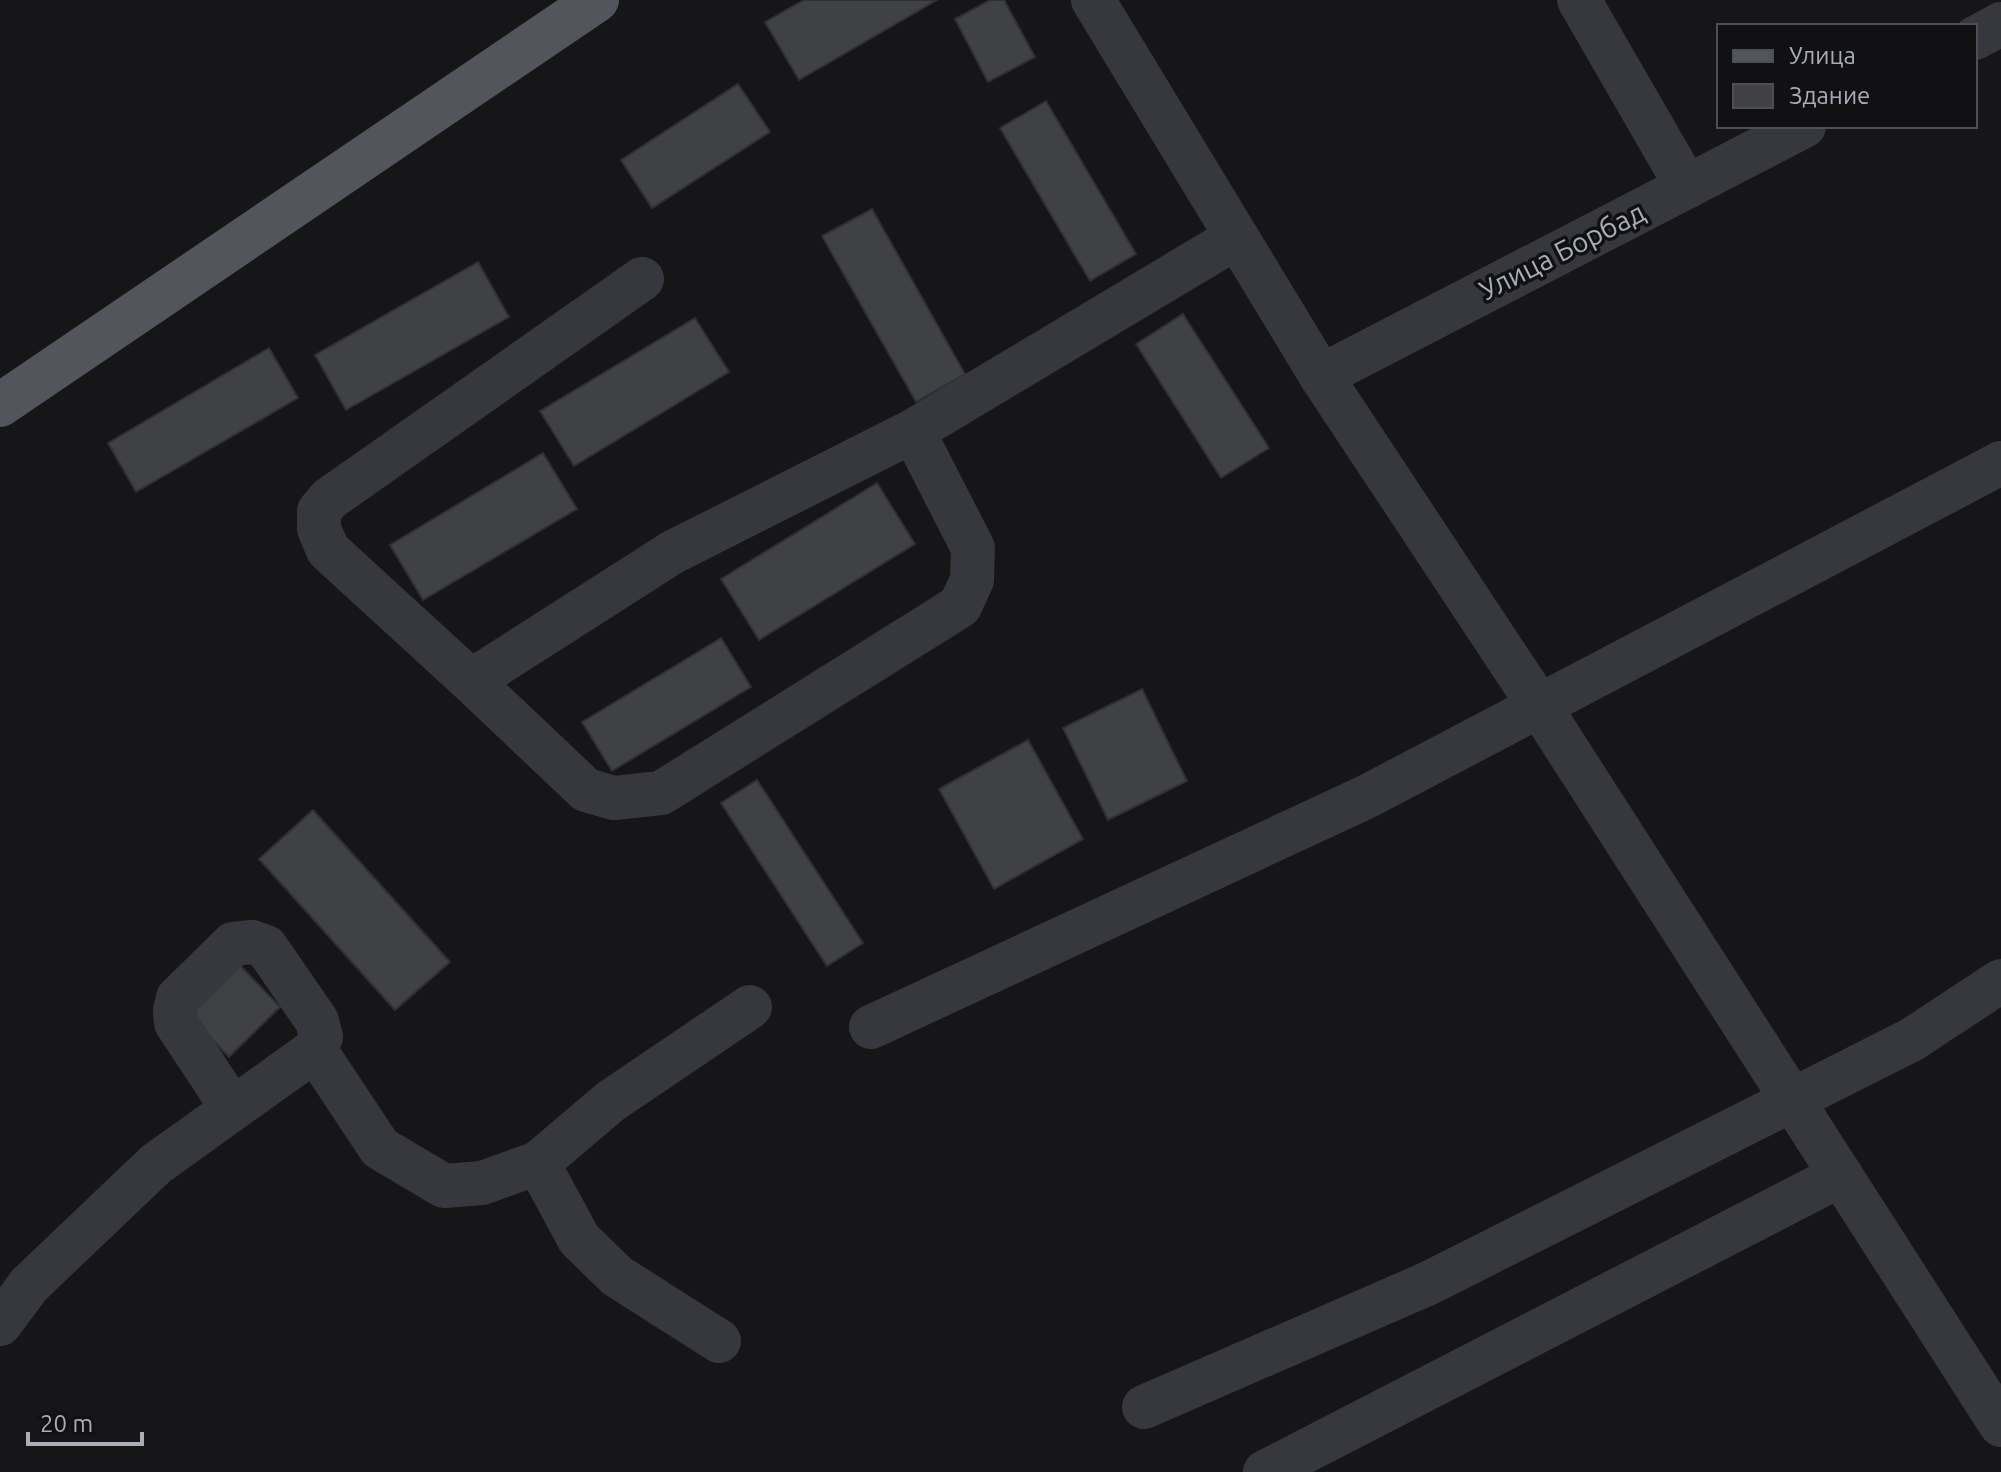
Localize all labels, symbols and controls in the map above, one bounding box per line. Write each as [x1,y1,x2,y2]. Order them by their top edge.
legend [1717,24,1977,128]
text: Улица [1789,42,1856,69]
text: Здание [1789,82,1870,109]
street label: Улица Борбад [1474,196,1650,306]
scale bar [28,1396,142,1446]
text: 20 m [40,1410,93,1437]

